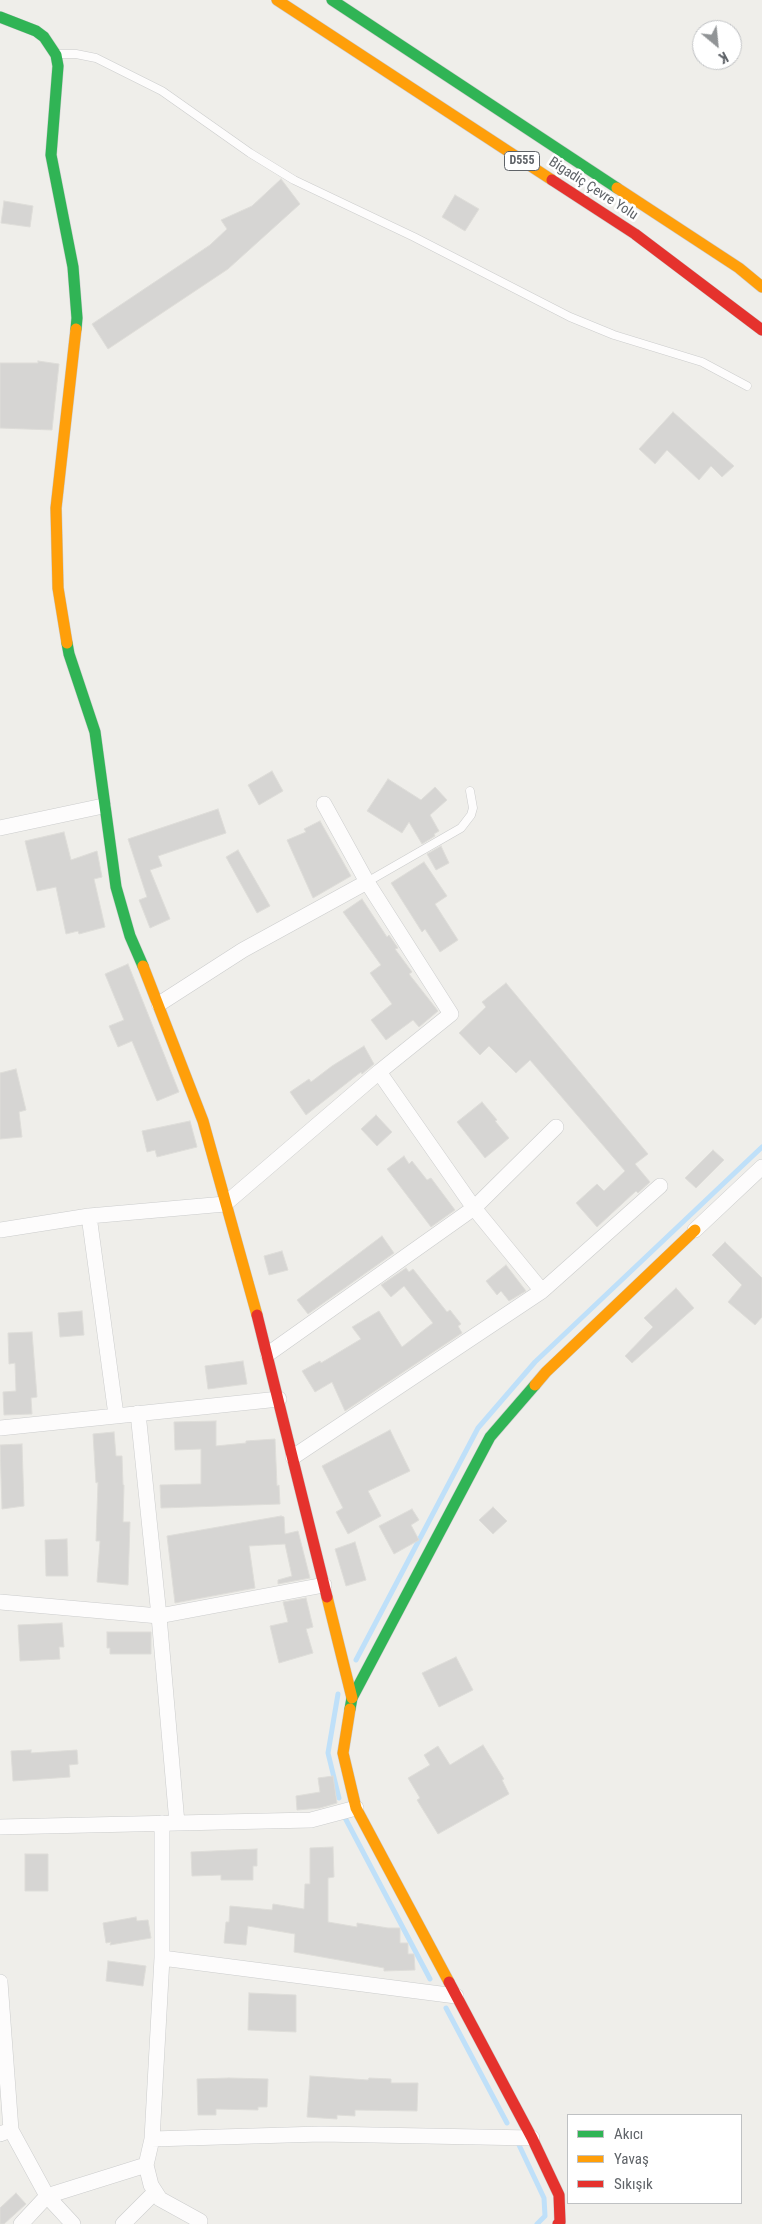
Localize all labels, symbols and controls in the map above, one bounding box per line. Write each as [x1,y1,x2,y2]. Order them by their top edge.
north arrow [692,20,742,70]
text: K [716,48,731,66]
road number: D555 [504,152,540,170]
street label: Bigadiç Çevre Yolu [545,154,641,224]
legend [567,2114,742,2204]
text: Akıcı [614,2125,643,2143]
text: Yavaş [614,2150,649,2168]
text: Sıkışık [614,2175,653,2193]

